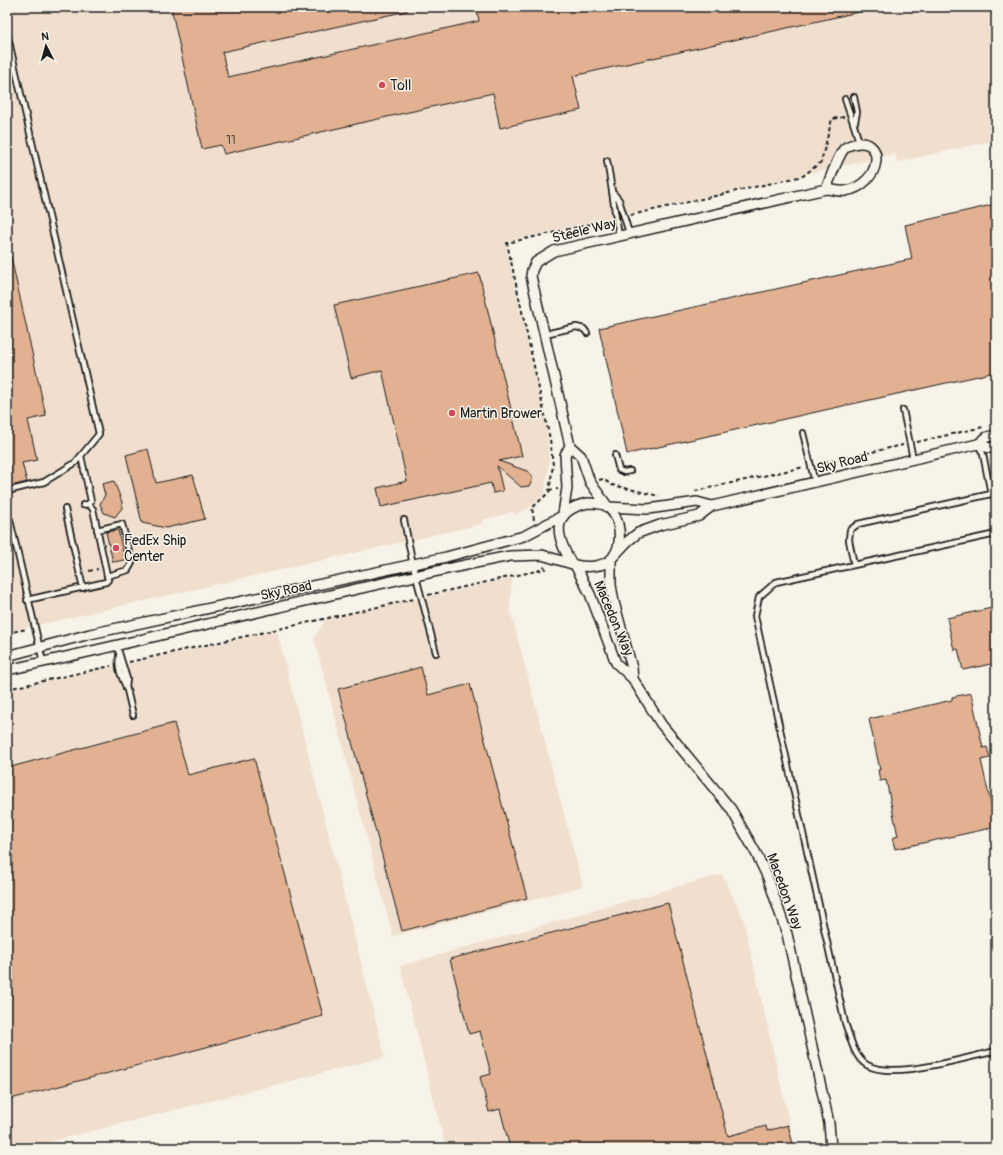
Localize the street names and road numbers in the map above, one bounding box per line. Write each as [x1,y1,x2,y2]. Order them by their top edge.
street label: Steele Way [550,214,618,247]
street label: Sky Road [815,448,870,477]
street label: Sky Road [259,577,313,604]
street label: Macedon Way [590,578,637,658]
street label: Macedon Way [763,851,806,932]

